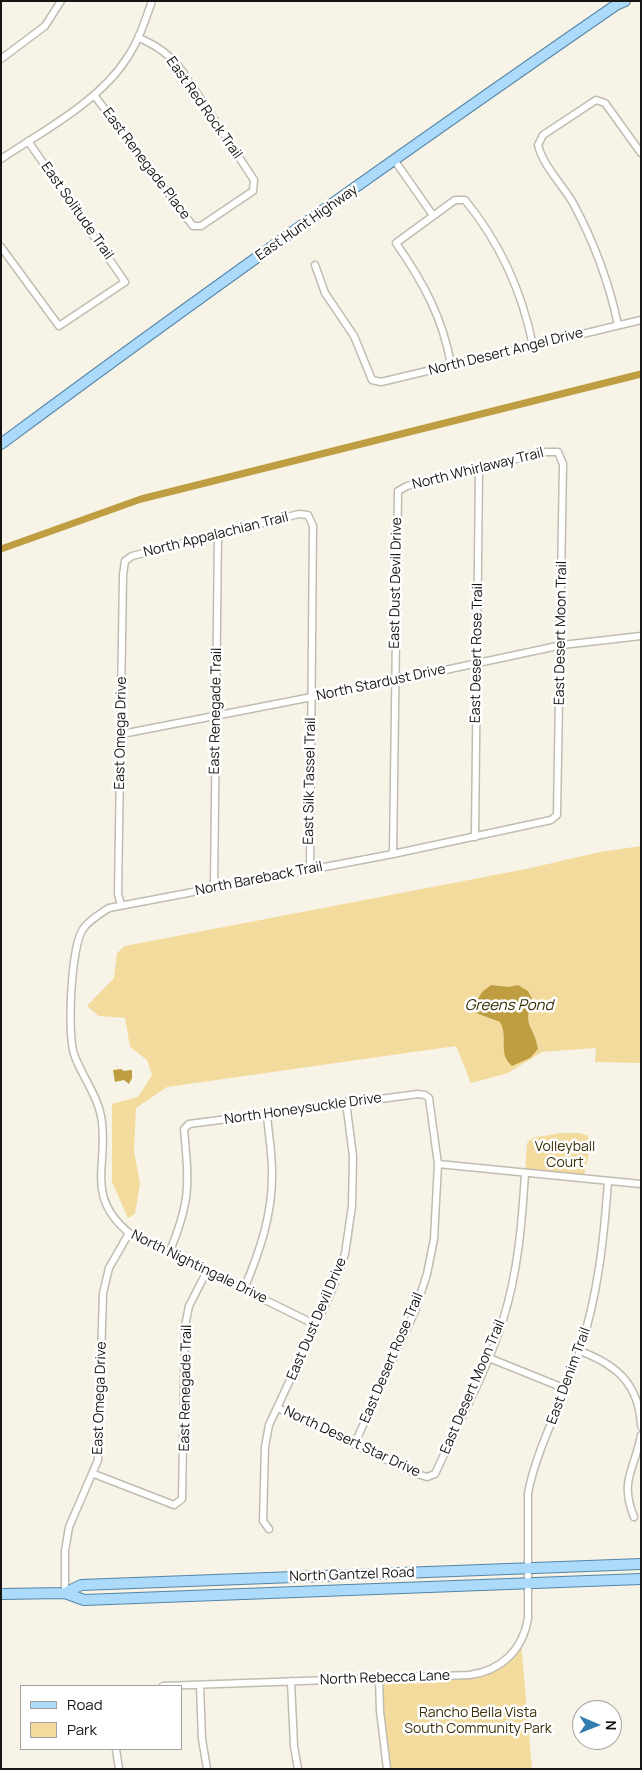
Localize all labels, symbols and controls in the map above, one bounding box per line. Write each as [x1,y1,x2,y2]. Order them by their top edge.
street label: East Red Rock Trail [162,54,246,162]
street label: East Renegade Place [99,105,193,223]
street label: East Solitude Trail [37,159,117,263]
street label: East Hunt Highway [253,182,361,264]
street label: North Desert Angel Drive [427,325,585,379]
street label: North Whirlaway Trail [411,445,545,493]
street label: North Appalachian Trail [142,509,290,561]
street label: East Dust Devil Drive [386,517,406,649]
street label: East Desert Moon Trail [551,561,571,705]
street label: East Desert Rose Trail [467,583,487,723]
street label: East Renegade Trail [206,647,226,775]
street label: North Stardust Drive [315,661,447,705]
street label: East Omega Drive [112,676,130,790]
street label: East Silk Tassel Trail [300,717,320,845]
street label: North Bareback Trail [194,858,324,900]
water label: Greens Pond [465,997,553,1015]
street label: North Honeysuckle Drive [223,1090,383,1128]
park label: Volleyball Court [535,1139,595,1172]
street label: North Nightingale Drive [128,1227,270,1307]
street label: East Dust Devil Drive [284,1255,350,1383]
street label: East Desert Rose Trail [357,1290,427,1426]
street label: East Desert Moon Trail [437,1317,509,1457]
street label: East Renegade Trail [176,1324,196,1452]
street label: East Denim Trail [544,1325,594,1427]
street label: East Omega Drive [90,1341,110,1455]
street label: North Desert Star Drive [281,1403,423,1481]
street label: North Gantzel Road [289,1564,415,1586]
street label: North Rebecca Lane [320,1667,450,1689]
legend [20,1685,182,1750]
text: Road [67,1694,103,1715]
north arrow [572,1700,622,1750]
park label: Rancho Bella Vista South Community Park [404,1705,552,1738]
text: Park [67,1719,97,1740]
text: N [602,1720,621,1730]

